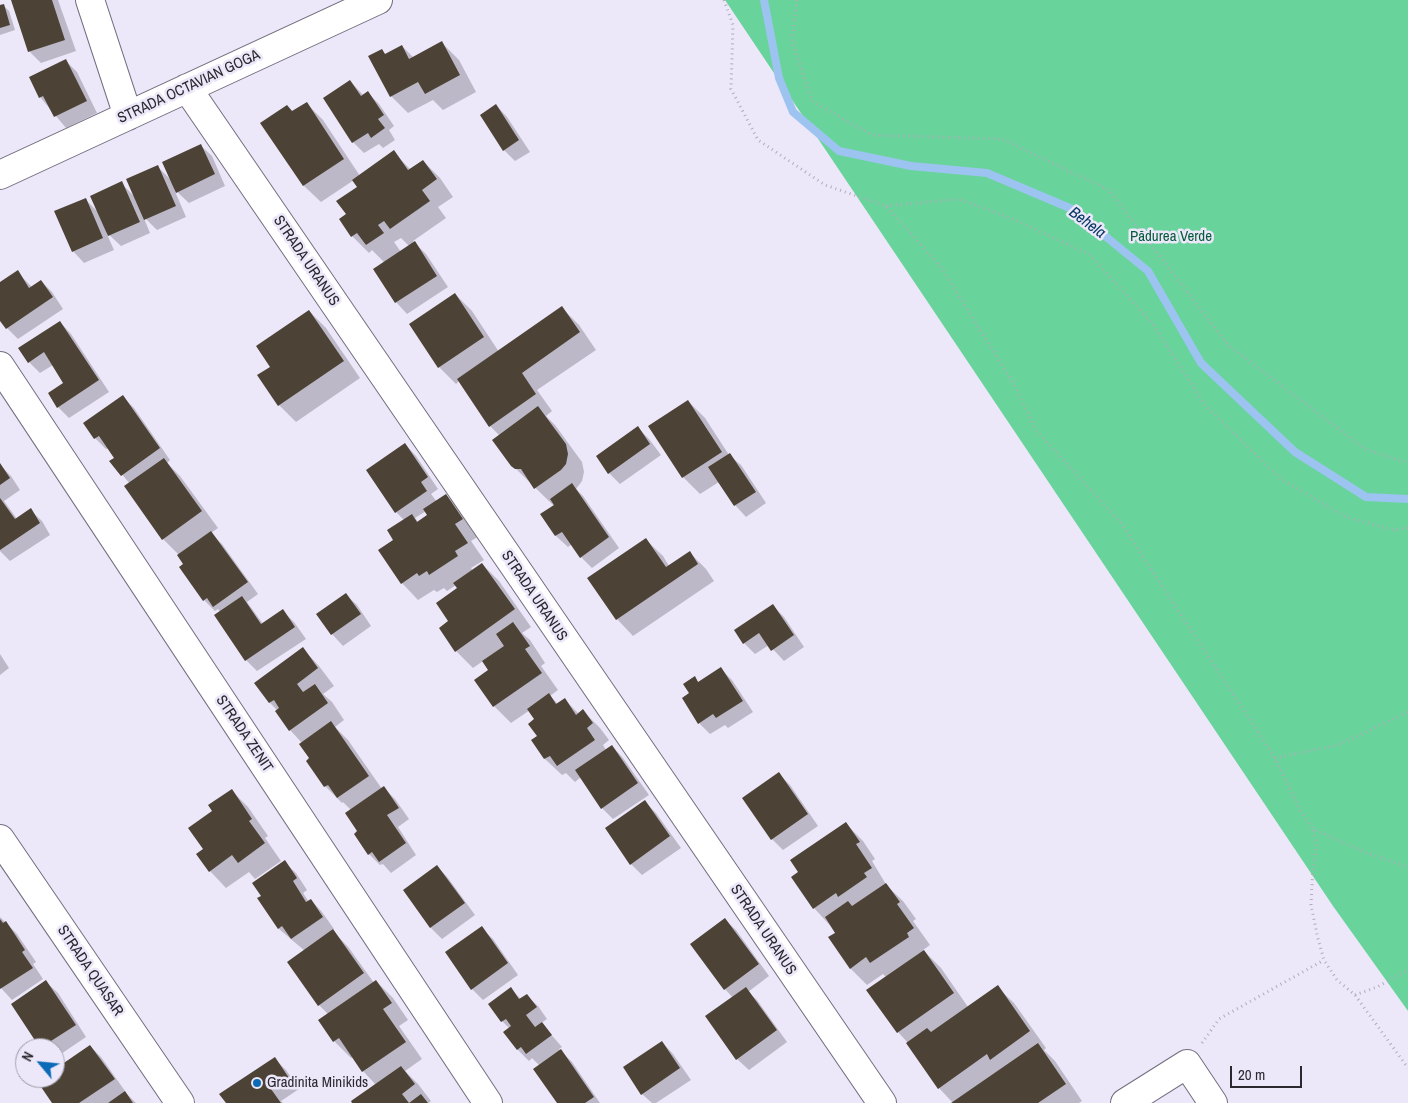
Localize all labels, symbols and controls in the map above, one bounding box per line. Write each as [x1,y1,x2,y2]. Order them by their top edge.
street label: STRADA OCTAVIAN GOGA [115,46,263,128]
water label: Behela [1065,203,1109,243]
street label: STRADA URANUS [269,212,343,310]
park label: Pădurea Verde [1130,228,1212,246]
street label: STRADA URANUS [497,547,571,645]
street label: STRADA ZENIT [212,692,276,776]
street label: STRADA URANUS [726,881,800,979]
street label: STRADA QUASAR [53,922,127,1020]
north arrow [15,1038,65,1088]
text: N [18,1049,38,1064]
scale bar [1233,1056,1306,1088]
text: 20 m [1238,1064,1265,1085]
place label: Gradinita Minikids [267,1074,368,1092]
marker: Gradinita Minikids [251,1077,263,1089]

